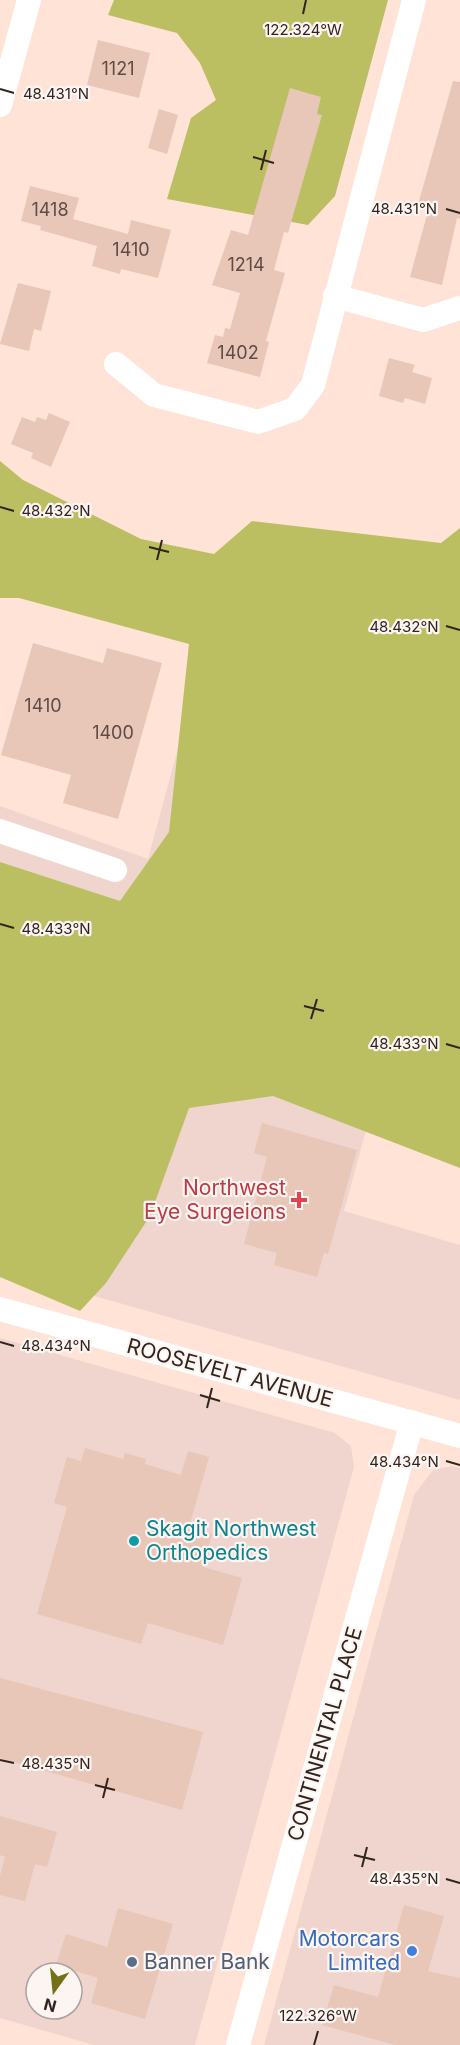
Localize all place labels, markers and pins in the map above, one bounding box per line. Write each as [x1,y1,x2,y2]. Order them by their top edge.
place label: Northwest Eye Surgeions [144,1175,286,1224]
marker: Northwest Eye Surgeions [290,1191,308,1209]
place label: Skagit Northwest Orthopedics [146,1516,317,1565]
marker: Skagit Northwest Orthopedics [127,1534,141,1548]
place label: Motorcars Limited [299,1926,400,1975]
marker: Motorcars Limited [405,1944,419,1958]
place label: Banner Bank [144,1949,270,1974]
marker: Banner Bank [125,1955,139,1969]

